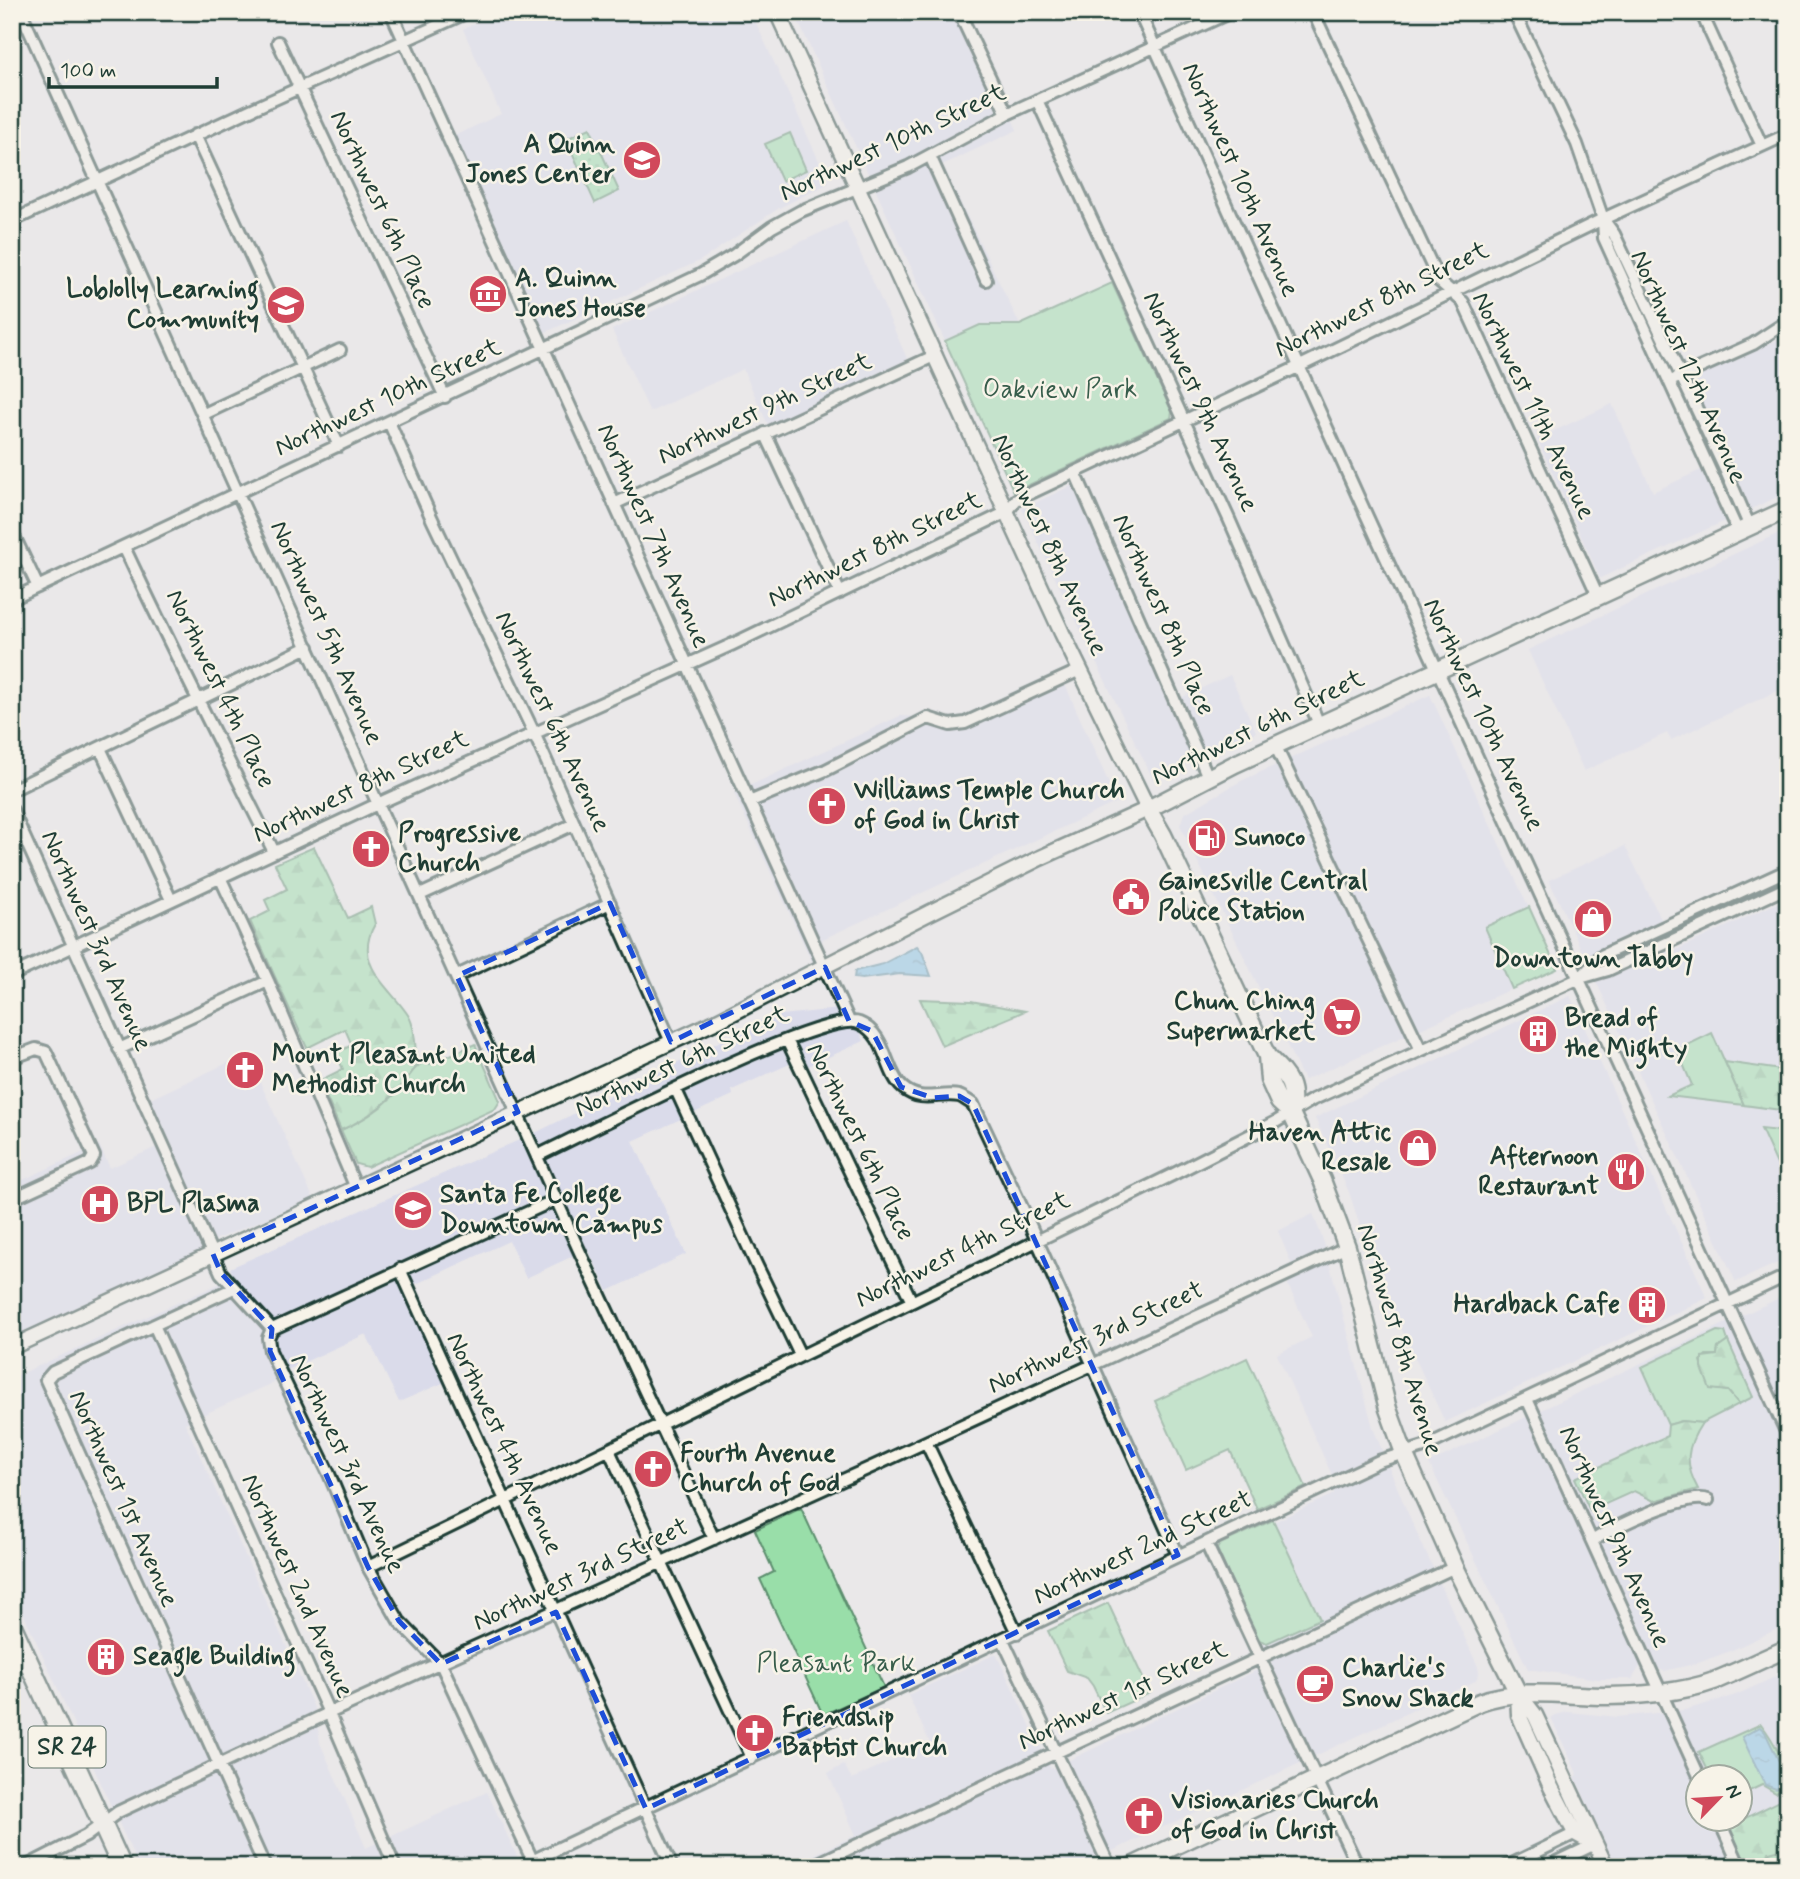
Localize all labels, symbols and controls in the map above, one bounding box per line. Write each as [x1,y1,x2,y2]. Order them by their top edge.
scale bar [49,46,217,90]
text: 100 m [60,57,116,85]
street label: Northwest 10th Avenue [1173,58,1307,303]
street label: Northwest 10th Street [774,76,1012,210]
street label: Northwest 6th Place [321,105,443,315]
place label: A Quinn Jones Center [465,128,616,192]
school or university icon: A Quinn Jones Center [621,139,663,181]
street label: Northwest 8th Street [1269,233,1495,367]
street label: Northwest 12th Avenue [1621,245,1755,489]
place label: A. Quinn Jones House [515,262,646,326]
place label: Loblolly Learning Community [66,273,259,337]
museum icon: A. Quinn Jones House [467,273,509,315]
school or university icon: Loblolly Learning Community [265,284,307,326]
street label: Northwest 9th Avenue [1134,286,1266,518]
street label: Northwest 11th Avenue [1463,287,1603,526]
street label: Northwest 10th Street [269,331,507,465]
street label: Northwest 9th Street [653,345,877,473]
park label: Oakview Park [983,373,1137,407]
street label: Northwest 7th Avenue [588,418,718,654]
street label: Northwest 8th Avenue [983,429,1115,662]
street label: Northwest 8th Street [762,483,988,617]
street label: Northwest 8th Place [1103,509,1223,721]
street label: Northwest 5th Avenue [261,516,391,751]
street label: Northwest 4th Place [157,584,283,794]
street label: Northwest 10th Avenue [1414,593,1552,837]
street label: Northwest 6th Avenue [486,606,618,838]
street label: Northwest 6th Street [1146,662,1370,794]
street label: Northwest 8th Street [248,722,474,852]
place label: Williams Temple Church of God in Christ [853,774,1125,838]
church icon: Williams Temple Church of God in Christ [806,785,848,827]
place label: Progressive Church [398,817,521,881]
fuel station icon: Sunoco [1186,817,1228,859]
place label: Sunoco [1234,821,1305,855]
street label: Northwest 3rd Avenue [32,825,160,1057]
church icon: Progressive Church [350,828,392,870]
place label: Gainesville Central Police Station [1158,865,1368,929]
public building icon: Gainesville Central Police Station [1110,876,1152,918]
shop icon: Downtown Tabby [1572,898,1614,940]
place label: Downtown Tabby [1493,942,1693,976]
place label: Chun Ching Supermarket [1167,985,1316,1049]
supermarket icon: Chun Ching Supermarket [1321,996,1363,1038]
street label: Northwest 6th Street [569,997,795,1127]
place label: Bread of the Mighty [1564,1002,1687,1069]
building icon: Bread of the Mighty [1517,1013,1559,1055]
place label: Mount Pleasant United Methodist Church [272,1038,536,1102]
street label: Northwest 6th Place [797,1038,923,1246]
church icon: Mount Pleasant United Methodist Church [224,1049,266,1091]
place label: Haven Attic Resale [1249,1116,1391,1180]
shop icon: Haven Attic Resale [1397,1127,1439,1169]
place label: Afternoon Restaurant [1478,1140,1599,1204]
restaurant icon: Afternoon Restaurant [1605,1151,1647,1193]
place label: Santa Fe College Downtown Campus [440,1178,663,1242]
hospital icon: BPL Plasma [79,1183,121,1225]
street label: Northwest 4th Street [850,1183,1076,1317]
place label: BPL Plasma [127,1187,260,1221]
school or university icon: Santa Fe College Downtown Campus [392,1189,434,1231]
street label: Northwest 8th Avenue [1347,1220,1451,1460]
street label: Northwest 3rd Street [983,1273,1209,1403]
building icon: Hardback Cafe [1626,1284,1668,1326]
place label: Hardback Cafe [1453,1288,1620,1322]
street label: Northwest 4th Avenue [438,1327,571,1561]
street label: Northwest 3rd Avenue [281,1349,413,1579]
street label: Northwest 1st Avenue [60,1385,186,1613]
street label: Northwest 9th Avenue [1550,1421,1678,1653]
place label: Fourth Avenue Church of God [680,1437,840,1501]
church icon: Fourth Avenue Church of God [632,1448,674,1490]
street label: Northwest 2nd Avenue [232,1469,362,1704]
street label: Northwest 2nd Street [1028,1482,1258,1614]
street label: Northwest 3rd Street [468,1510,694,1640]
street label: Northwest 1st Street [1013,1633,1233,1759]
building icon: Seagle Building [85,1636,127,1678]
place label: Seagle Building [133,1640,296,1677]
park label: Pleasant Park [756,1647,916,1681]
place label: Charlie's Snow Shack [1342,1652,1474,1716]
cafe icon: Charlie's Snow Shack [1294,1663,1336,1705]
place label: Friendship Baptist Church [782,1701,947,1765]
church icon: Friendship Baptist Church [734,1712,776,1754]
road number: SR 24 [28,1727,106,1768]
north arrow [1685,1764,1755,1834]
text: N [1719,1780,1747,1802]
place label: Visionaries Church of God in Christ [1171,1784,1379,1848]
church icon: Visionaries Church of God in Christ [1123,1795,1165,1837]

